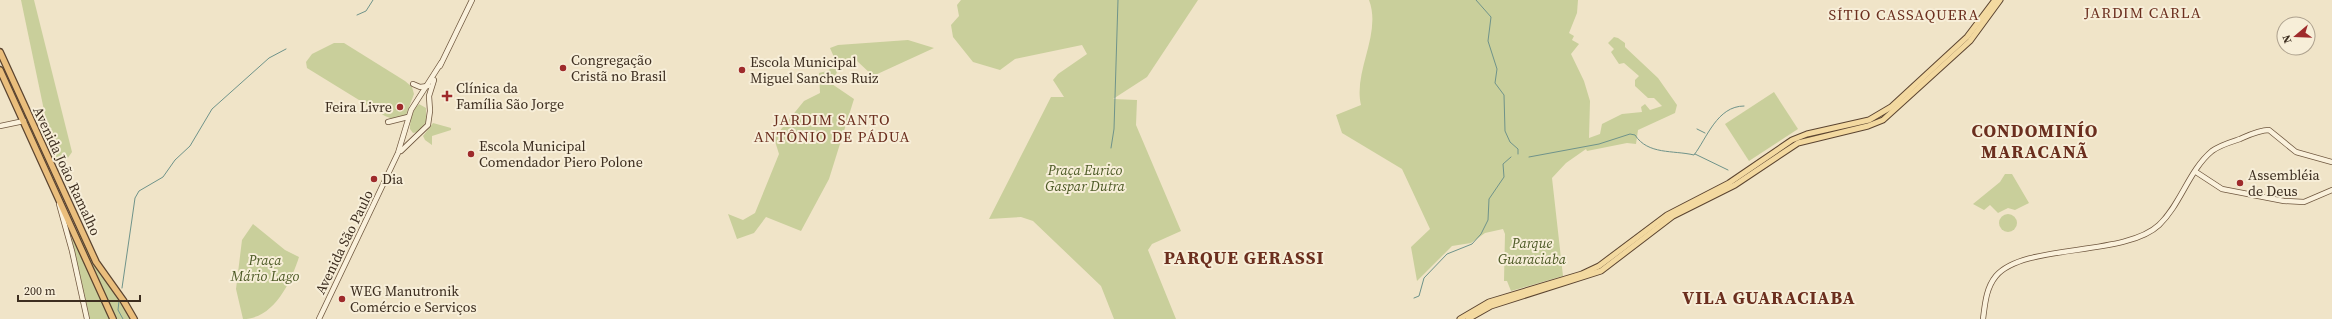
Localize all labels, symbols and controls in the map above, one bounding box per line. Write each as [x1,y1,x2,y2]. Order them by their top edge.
district label: JARDIM CARLA [2083,2,2202,23]
district label: SÍTIO CASSAQUERA [1828,4,1980,25]
north arrow [2276,16,2316,56]
text: N [2279,33,2295,45]
place label: Congregação Cristã no Brasil [571,50,667,86]
place label: Escola Municipal Miguel Sanches Ruiz [750,52,879,88]
marker: Congregação Cristã no Brasil [558,63,568,73]
marker: Escola Municipal Miguel Sanches Ruiz [737,65,747,75]
place label: Clínica da Família São Jorge [456,78,564,114]
marker: Clínica da Família São Jorge [441,90,453,102]
place label: Feira Livre [325,97,392,117]
marker: Feira Livre [395,102,405,112]
street label: Avenida João Ramalho [28,103,106,239]
district label: JARDIM SANTO ANTÔNIO DE PÁDUA [754,109,910,147]
district label: CONDOMINÍO MARACANÃ [1972,118,2098,164]
place label: Escola Municipal Comendador Piero Polone [479,136,643,172]
marker: Escola Municipal Comendador Piero Polone [466,149,476,159]
park label: Praça Eurico Gaspar Dutra [1045,160,1125,196]
place label: Assembléia de Deus [2248,165,2321,201]
place label: Dia [382,169,404,189]
marker: Dia [369,174,379,184]
marker: Assembléia de Deus [2235,178,2245,188]
street label: Avenida São Paulo [310,186,378,298]
park label: Parque Guaraciaba [1498,233,1567,269]
district label: PARQUE GERASSI [1164,245,1324,270]
park label: Praça Mário Lago [230,250,300,286]
scale bar [18,277,140,303]
place label: WEG Manutronik Comércio e Serviços [350,281,477,317]
text: 200 m [24,283,56,299]
district label: VILA GUARACIABA [1682,285,1856,310]
marker: WEG Manutronik Comércio e Serviços [337,294,347,304]

